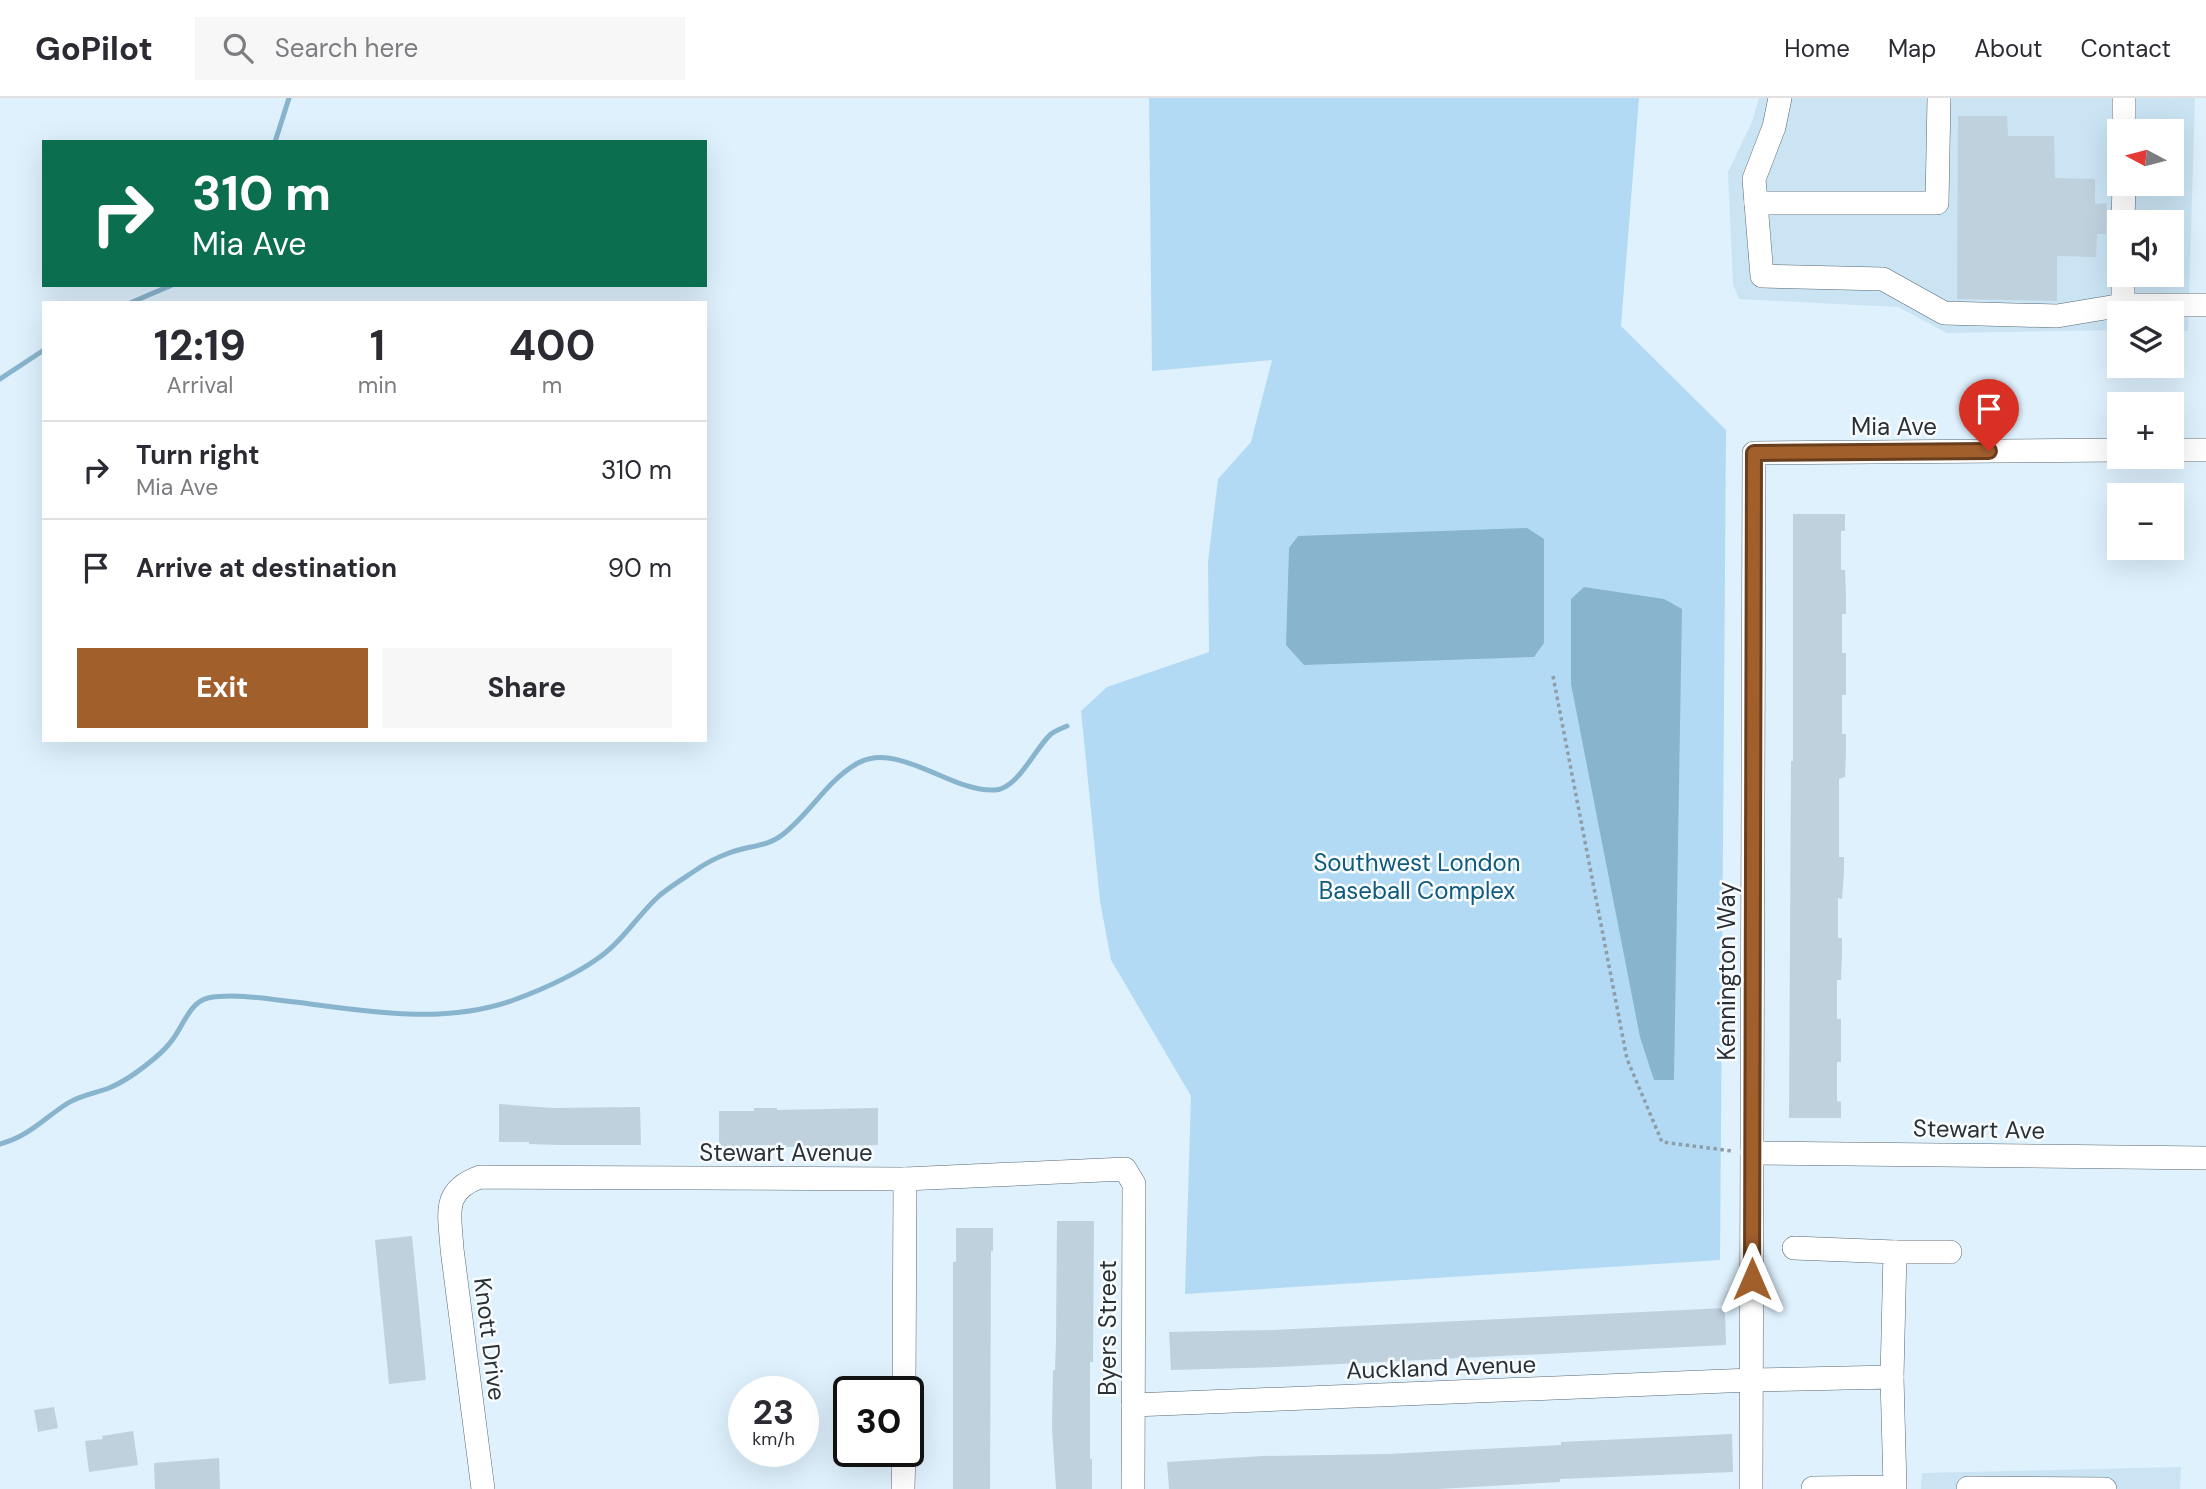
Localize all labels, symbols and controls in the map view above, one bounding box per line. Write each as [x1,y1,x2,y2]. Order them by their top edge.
search box [195,17,685,80]
text: GoPilot [35,27,153,70]
icon: search [219,29,257,67]
text: Search here [275,31,418,65]
text: Home [1784,33,1850,64]
text: Map [1888,33,1936,64]
text: About [1974,33,2043,64]
text: Contact [2081,33,2171,64]
north arrow [2107,119,2184,196]
map controls [2107,119,2184,560]
text: 310 m [192,161,331,225]
icon: right [77,168,168,259]
button: sound [2107,210,2184,287]
text: Mia Ave [192,223,306,265]
button: layers [2107,301,2184,378]
text: 12:19 [154,318,246,373]
text: 1 [370,318,385,373]
text: 400 [509,318,595,373]
text: Arrival [166,370,233,400]
text: min [358,370,397,400]
text: m [542,370,562,400]
pin [1959,379,2019,451]
icon: arrive [1970,390,2008,428]
button: + [2107,392,2184,469]
street label: Mia Ave [1851,411,1937,442]
text: Turn right [136,438,260,472]
icon: right [77,451,115,489]
text: 310 m [601,453,672,487]
text: Mia Ave [136,472,218,502]
button: − [2107,483,2184,560]
icon: arrive [77,549,115,587]
text: Arrive at destination [136,551,397,585]
text: 90 m [608,551,672,585]
button: Exit [77,648,368,728]
button: Share [382,648,672,728]
park label: Southwest London Baseball Complex [1313,847,1521,906]
street label: Kennington Way [1711,882,1742,1060]
street label: Stewart Ave [1913,1112,2045,1146]
street label: Stewart Avenue [699,1137,873,1168]
position arrow [1715,1242,1789,1316]
street label: Byers Street [1092,1260,1123,1396]
street label: Knott Drive [467,1276,513,1402]
street label: Auckland Avenue [1345,1348,1537,1386]
speed limit sign: 30 [833,1376,924,1467]
text: 23 [753,1389,794,1435]
text: km/h [752,1427,795,1451]

